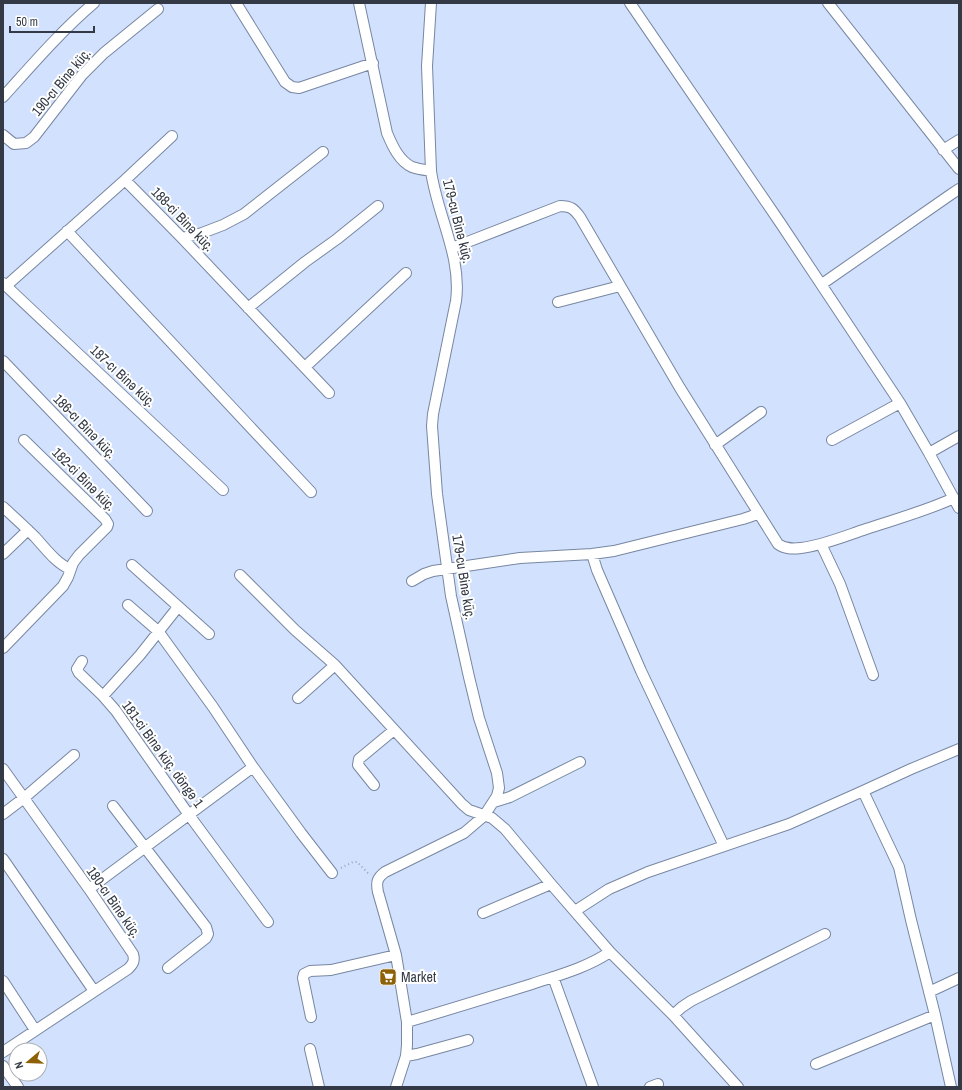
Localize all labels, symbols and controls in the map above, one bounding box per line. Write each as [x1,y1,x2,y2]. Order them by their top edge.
scale bar [10,8,94,34]
text: 50 m [16,14,38,30]
street label: 190-cı Binə küç. [27,44,95,120]
street label: 179-cu Binə küç. [439,177,477,265]
street label: 188-ci Binə küç. [148,183,218,255]
street label: 187-cı Binə küç. [87,341,159,411]
street label: 186-cı Binə küç. [50,390,120,462]
street label: 182-ci Binə küç. [48,443,120,515]
street label: 179-cu Binə küç. [448,533,480,621]
street label: 181-ci Binə küç. döngə 1 [118,697,208,811]
street label: 180-cı Binə küç. [83,863,145,941]
supermarket icon: Market [378,967,398,987]
place label: Market [401,968,436,986]
north arrow [8,1042,48,1082]
text: N [11,1060,26,1071]

